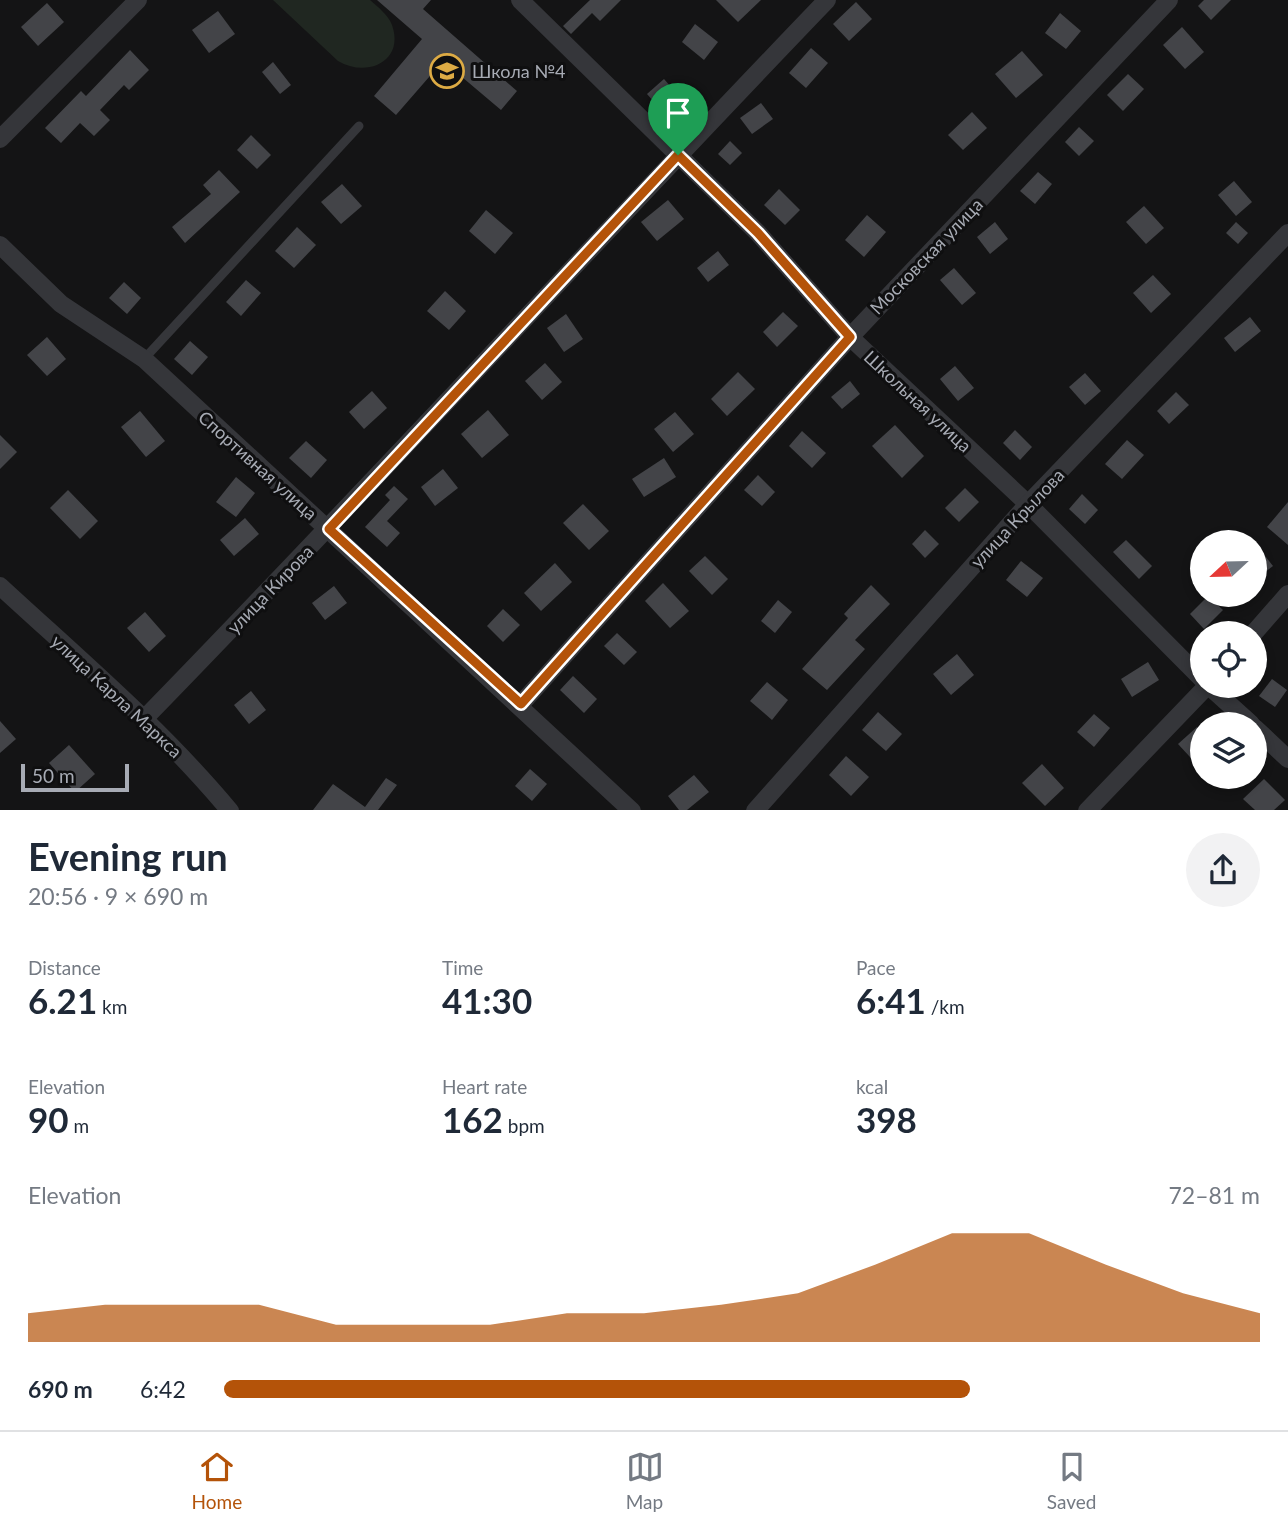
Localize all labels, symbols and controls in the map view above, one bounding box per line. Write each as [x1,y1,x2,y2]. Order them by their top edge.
school or university icon: Школа №4 [428,52,466,90]
place label: Школа №4 [472,60,566,82]
pin [648,83,708,155]
icon: arrive [659,94,697,132]
street label: Московская улица [865,193,987,319]
street label: Школьная улица [860,346,976,456]
street label: Спортивная улица [194,406,322,524]
street label: улица Крылова [966,464,1068,572]
north arrow [1190,530,1267,607]
map controls [1190,530,1267,789]
street label: улица Кирова [222,540,318,638]
button: locate [1190,621,1267,698]
street label: улица Карла Маркса [47,630,187,762]
button: layers [1190,712,1267,789]
scale bar [21,762,130,793]
text: 50 m [32,764,75,787]
text: Evening run [28,833,228,879]
button: share [1186,833,1260,907]
text: 20:56 · 9 × 690 m [28,882,208,910]
text: Distance [28,956,101,979]
text: Time [442,956,483,979]
text: Pace [856,956,895,979]
text: 6.21 [28,979,97,1021]
text: 41:30 [442,979,532,1021]
text: 6:41 [856,979,926,1021]
text: km [97,995,127,1018]
text: /km [926,995,965,1018]
text: Elevation [28,1075,105,1098]
text: Heart rate [442,1075,527,1098]
text: kcal [856,1075,888,1098]
text: 90 [28,1098,69,1140]
text: 162 [442,1098,503,1140]
text: 398 [856,1098,917,1140]
text: m [69,1114,89,1137]
text: bpm [503,1114,545,1137]
text: Elevation [28,1181,121,1209]
text: 72–81 m [1168,1181,1260,1209]
text: 690 m [28,1375,93,1403]
text: 6:42 [140,1375,186,1403]
tab: Home [192,1448,242,1513]
tab: Map [626,1448,664,1513]
tab: Saved [1047,1448,1096,1513]

